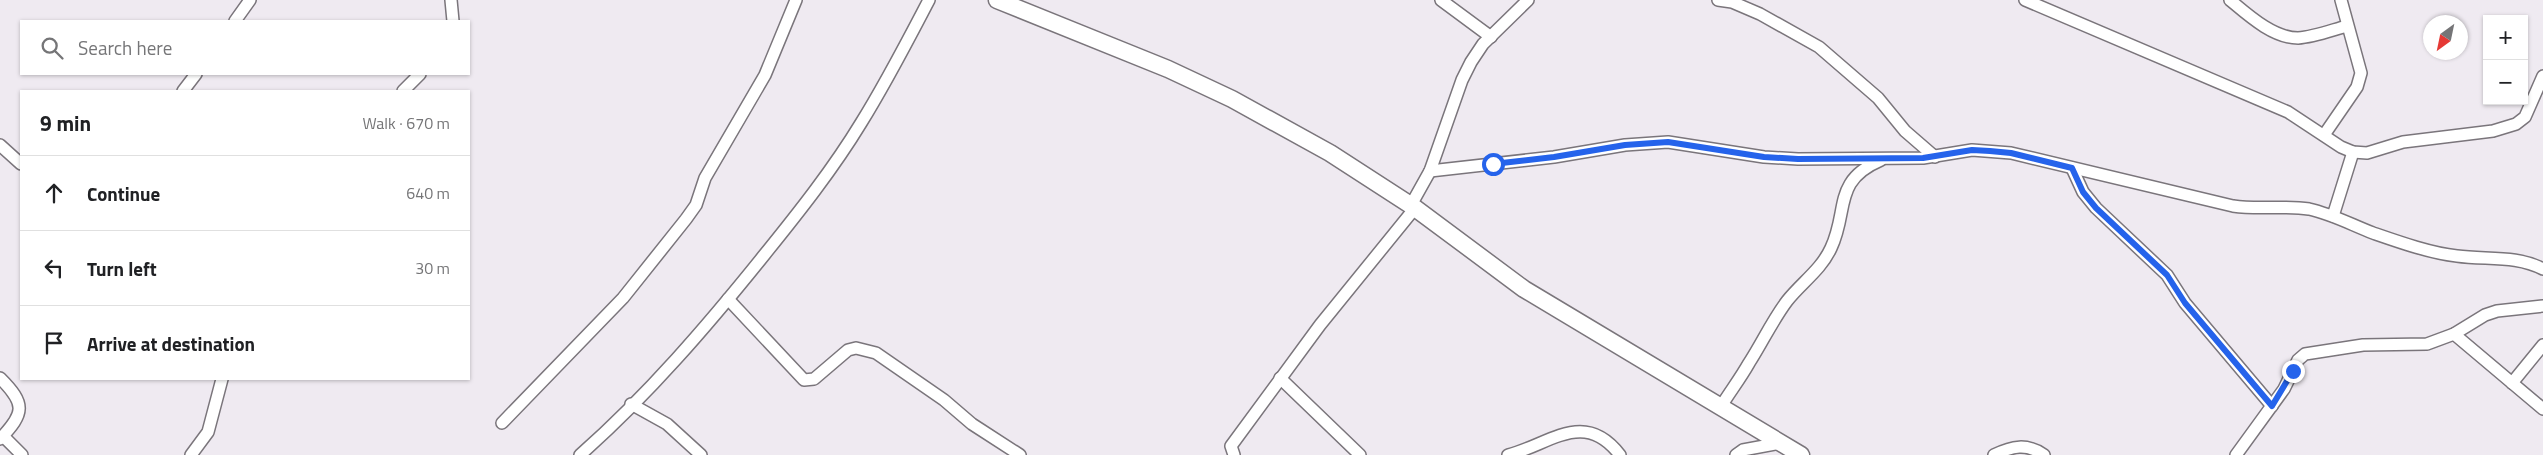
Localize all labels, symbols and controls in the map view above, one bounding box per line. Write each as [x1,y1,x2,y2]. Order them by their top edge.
north arrow [2423,15,2468,60]
map controls [2483,15,2528,105]
button: + [2483,15,2528,60]
search box [20,20,470,75]
text: Search here [78,33,172,62]
icon: search [38,34,66,62]
button: − [2483,60,2528,105]
text: 9 min [40,107,91,139]
text: Walk · 670 m [362,111,450,135]
route start [1482,153,1505,176]
icon: ahead [40,179,68,207]
text: Continue [87,179,160,208]
text: 640 m [406,181,450,205]
icon: left [40,254,68,282]
text: Turn left [87,254,157,283]
text: 30 m [415,256,450,280]
icon: arrive [40,329,68,357]
text: Arrive at destination [87,329,255,358]
route end [2282,360,2305,383]

